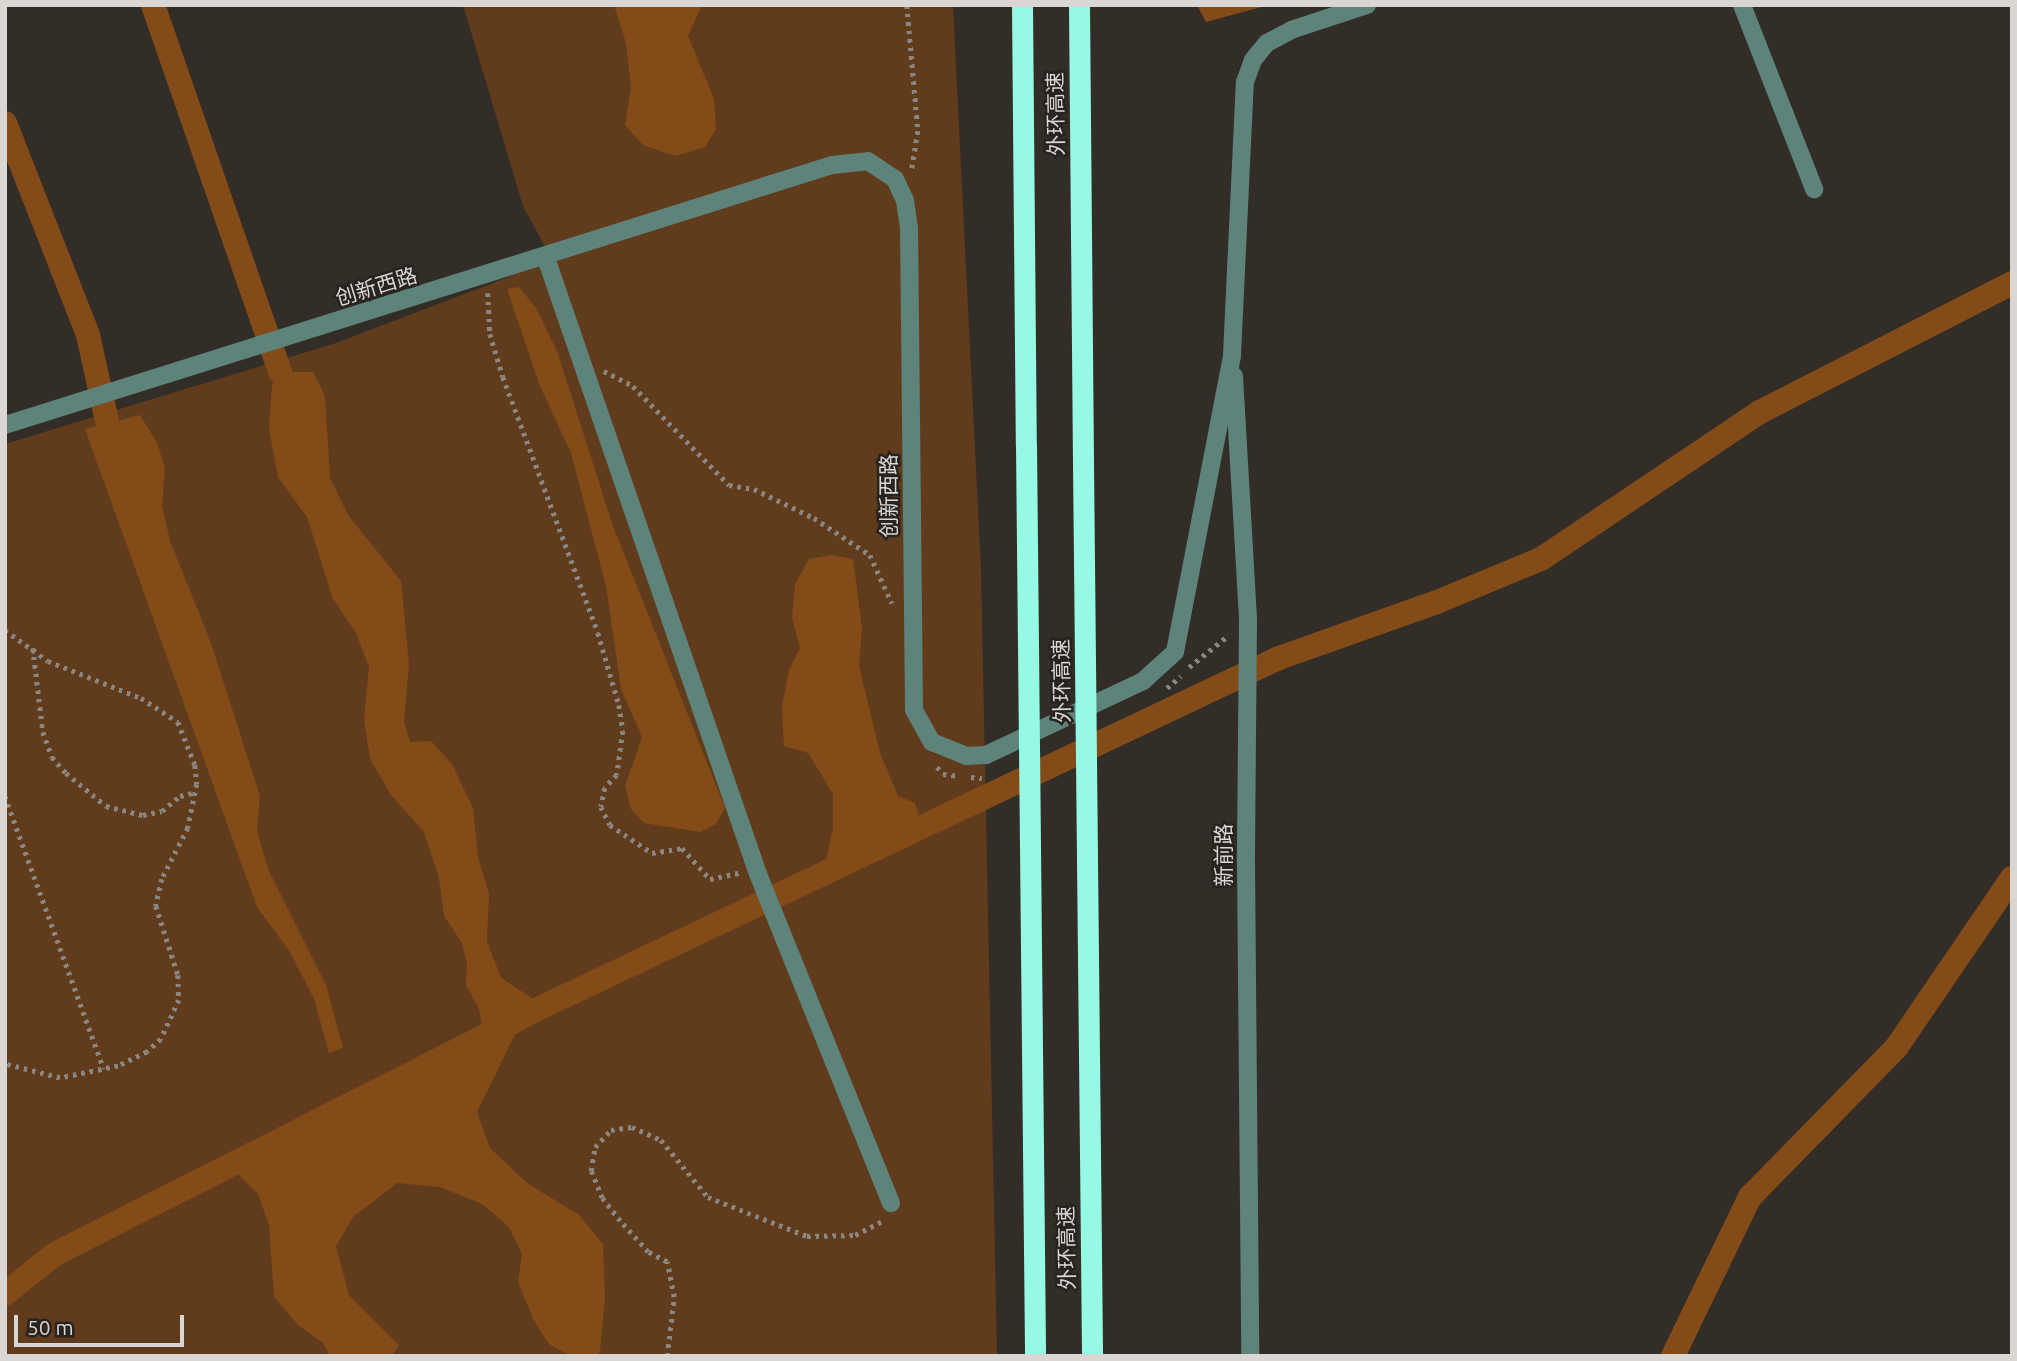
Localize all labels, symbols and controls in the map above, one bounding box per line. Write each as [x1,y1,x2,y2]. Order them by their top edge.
street label: 外环高速 [1042,72,1068,156]
street label: 创新西路 [332,262,420,310]
street label: 创新西路 [875,454,901,538]
street label: 外环高速 [1048,639,1074,723]
street label: 新前路 [1210,824,1236,886]
street label: 外环高速 [1053,1206,1079,1290]
scale bar [18,1302,187,1346]
text: 50 m [27,1315,74,1339]

